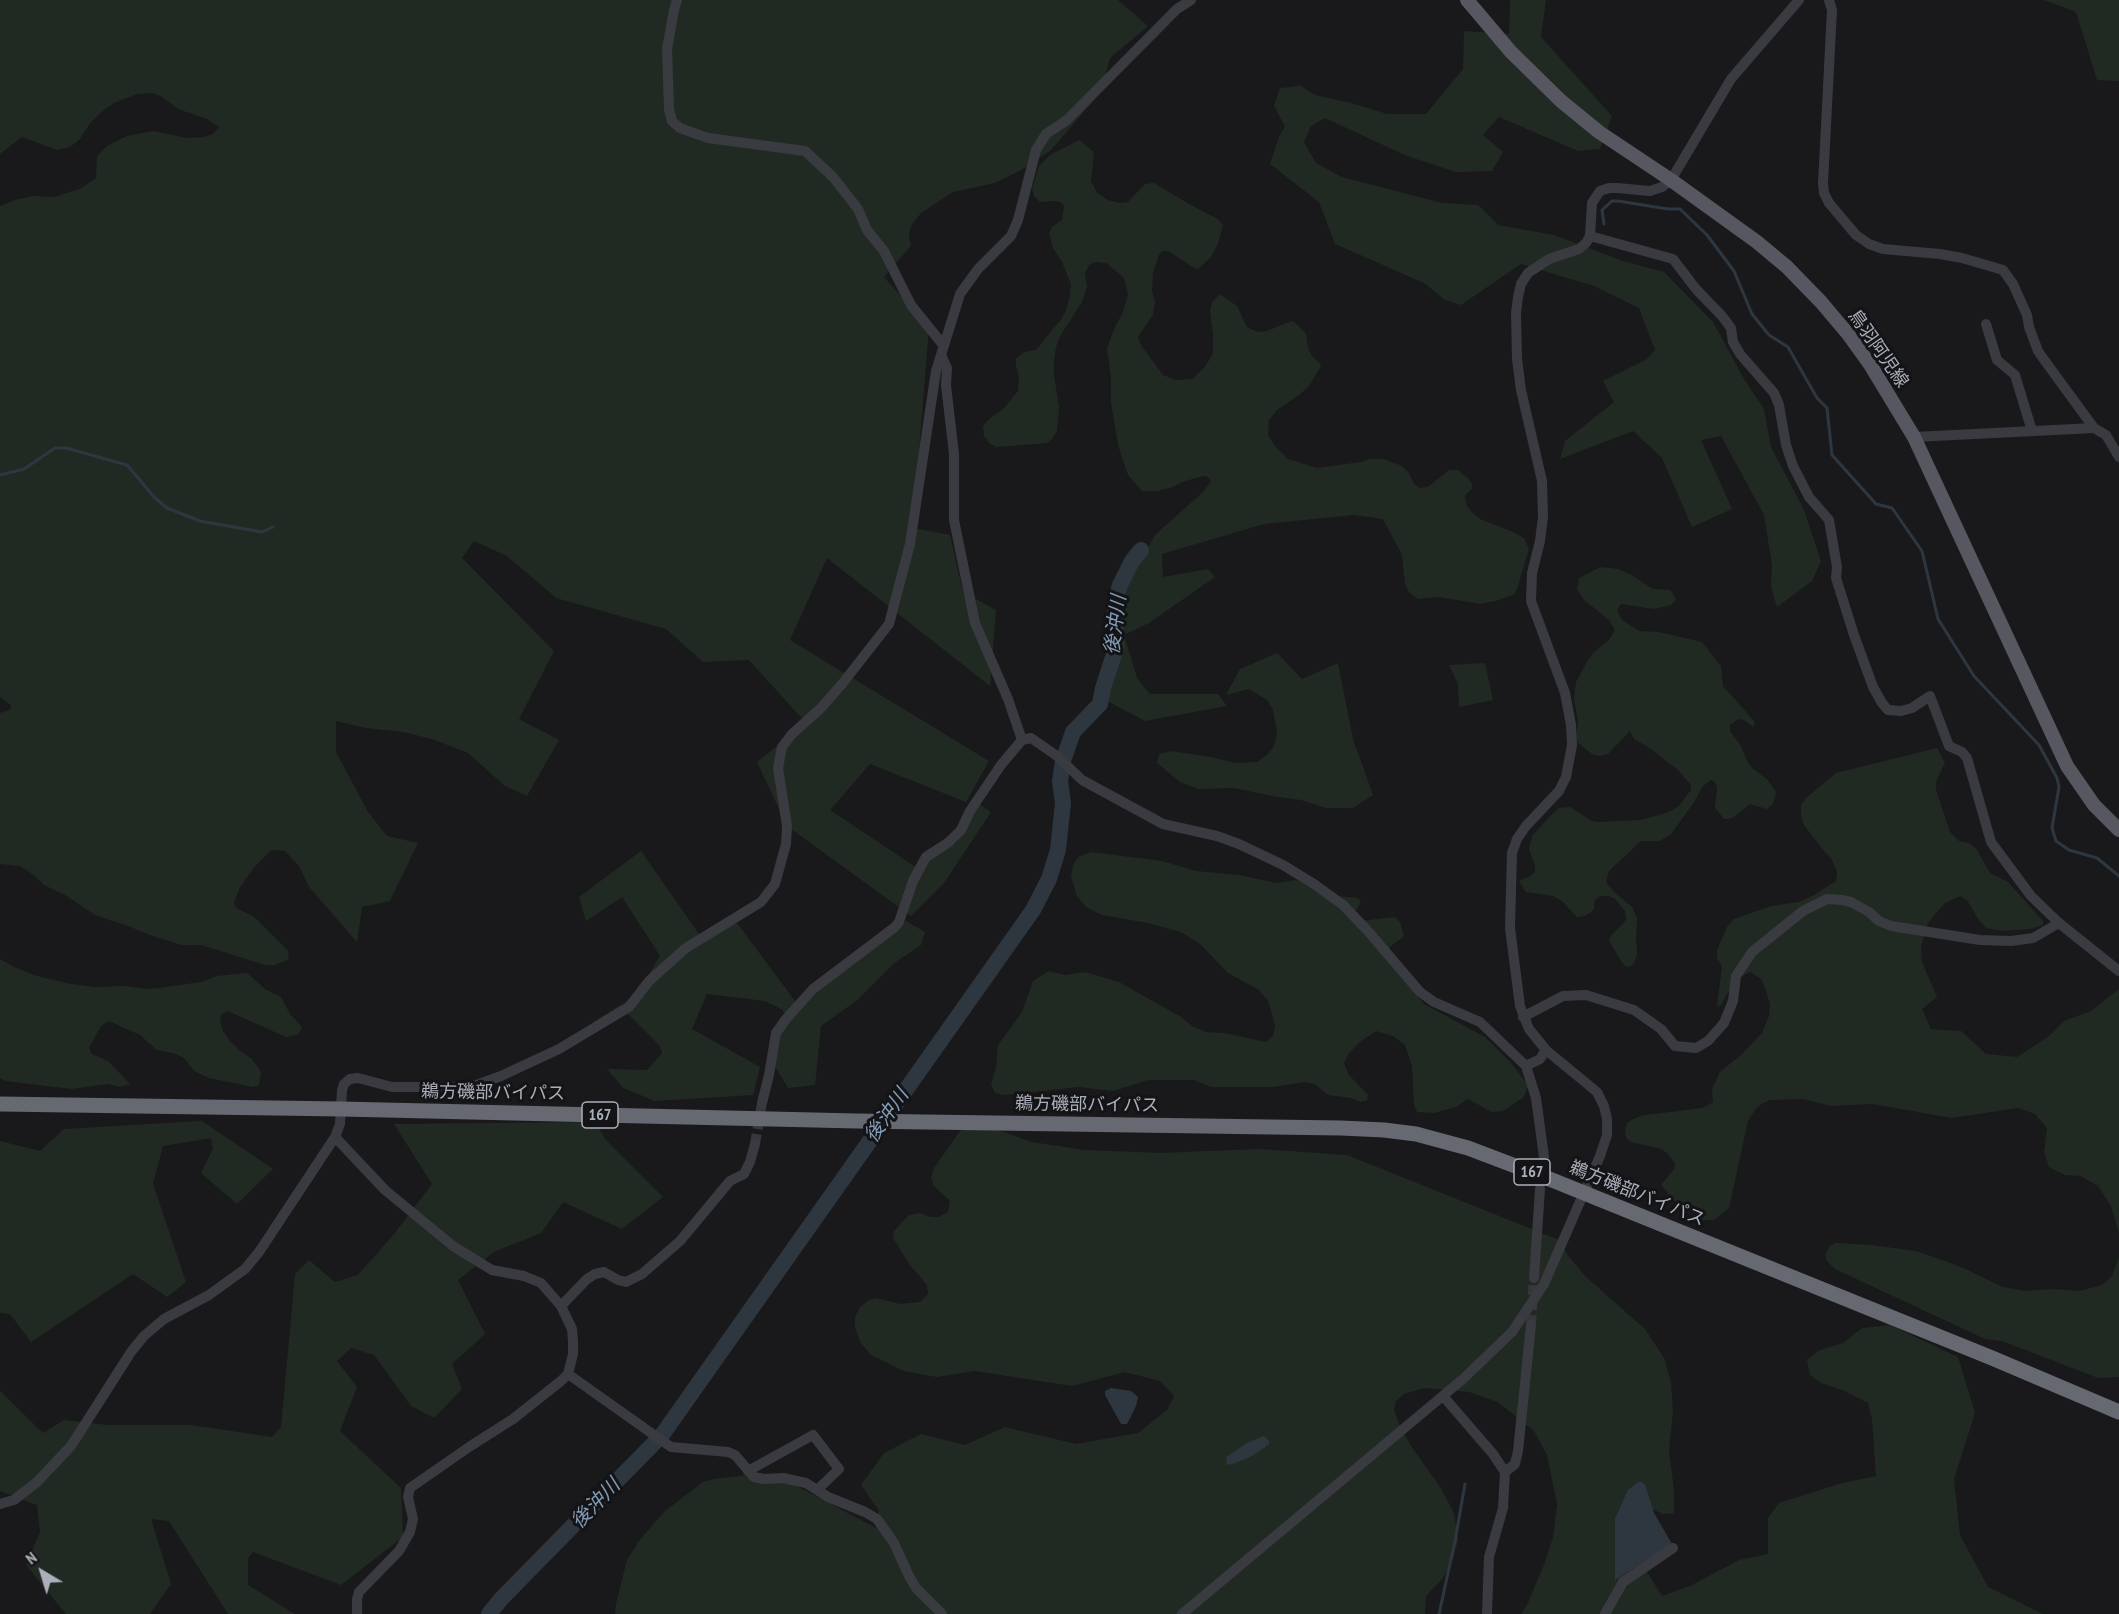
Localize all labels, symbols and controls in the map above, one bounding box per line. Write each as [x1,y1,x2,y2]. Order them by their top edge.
street label: 鳥羽阿児線 [1843,306,1913,392]
water label: 後沖川 [1100,594,1132,656]
street label: 鵜方磯部バイパス [421,1081,565,1105]
water label: 後沖川 [860,1085,914,1147]
street label: 鵜方磯部バイパス [1015,1093,1159,1117]
road number: 167 [582,1102,618,1128]
street label: 鵜方磯部バイパス [1566,1157,1708,1231]
road number: 167 [1514,1159,1550,1185]
water label: 後沖川 [567,1474,625,1534]
north arrow [12,1542,72,1602]
text: N [21,1547,40,1568]

